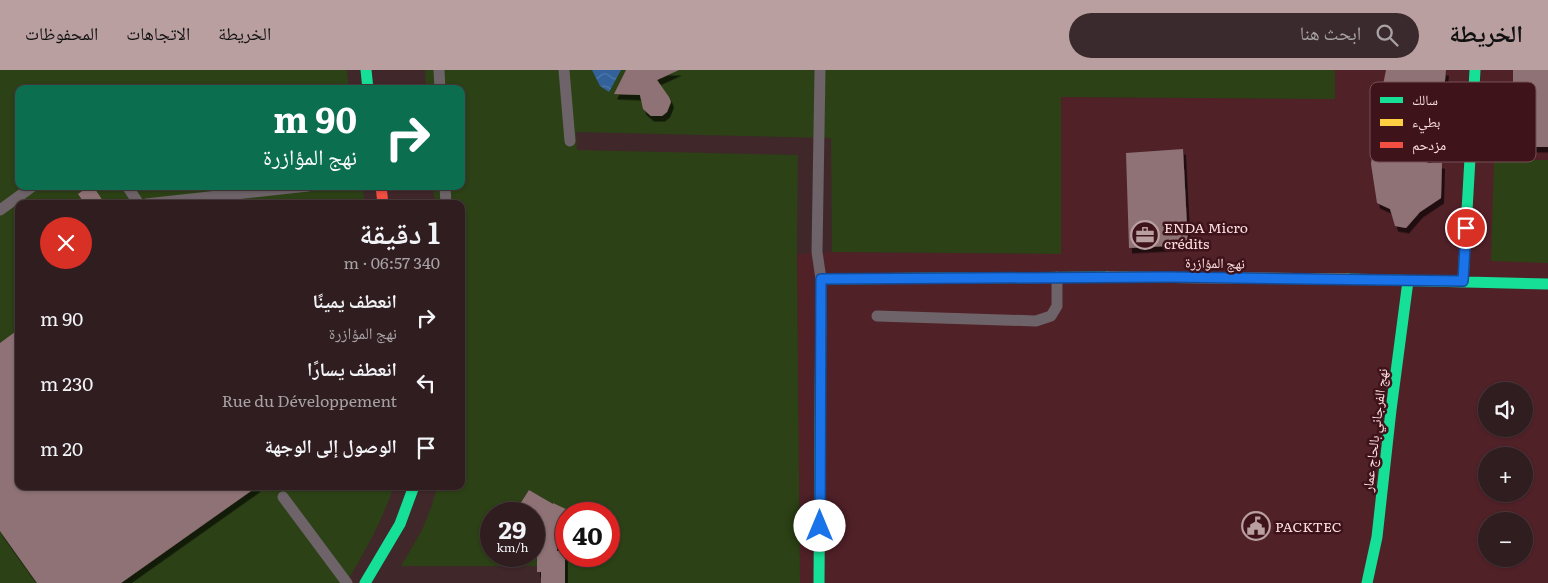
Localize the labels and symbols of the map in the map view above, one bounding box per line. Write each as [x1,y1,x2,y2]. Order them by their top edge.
legend [1370,82,1536,162]
text: سالك [1412,89,1438,109]
text: بطيء [1412,111,1441,134]
text: مزدحم [1412,134,1446,155]
pin [1445,207,1487,249]
place label: ENDA Micro crédits [1164,217,1248,253]
office icon: ENDA Micro crédits [1130,220,1160,250]
street label: نهج المؤازرة [1185,251,1245,274]
street label: نهج الفرجاني بالحاج عمار [1356,367,1394,494]
position arrow [793,499,845,551]
speed limit sign: 40 [555,502,620,567]
public building icon: PACKTEC [1241,511,1271,541]
place label: PACKTEC [1275,516,1342,536]

